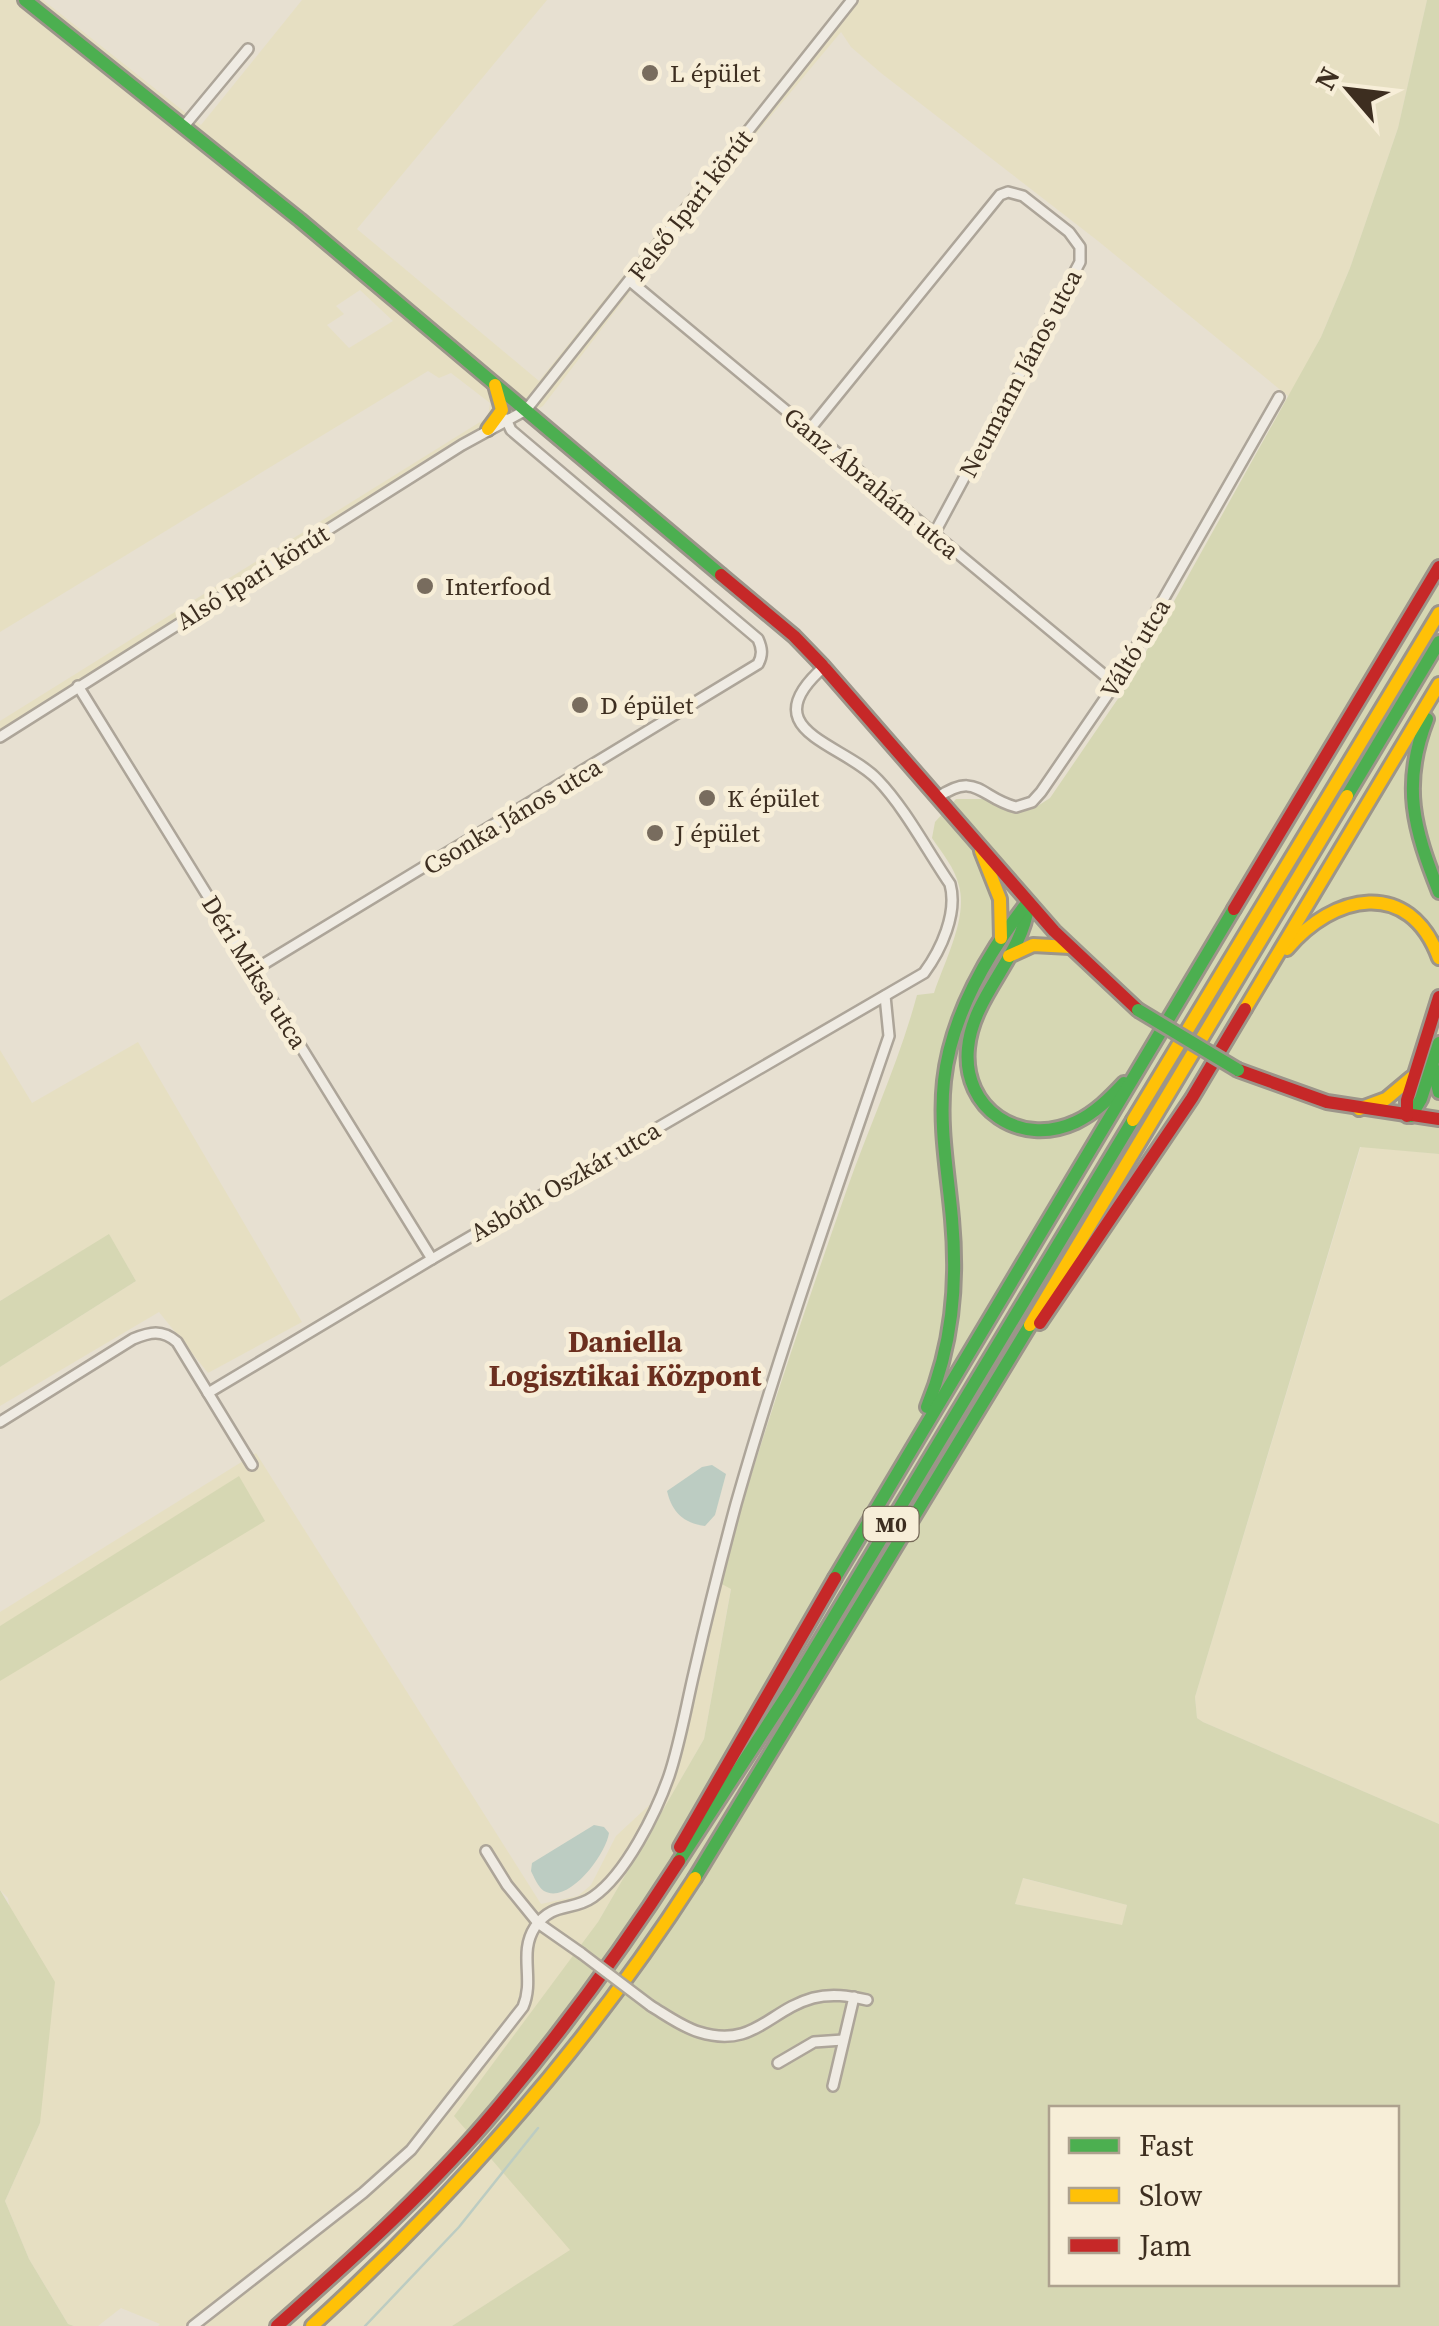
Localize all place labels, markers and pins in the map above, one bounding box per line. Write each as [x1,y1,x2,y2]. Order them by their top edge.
place label: L épület [670,56,761,90]
marker: L épület [639,62,661,84]
place label: Interfood [445,569,551,603]
marker: Interfood [414,575,436,597]
place label: D épület [600,688,694,722]
marker: D épület [569,694,591,716]
place label: K épület [727,781,820,815]
marker: K épület [696,787,718,809]
place label: J épület [674,816,761,850]
marker: J épület [644,822,666,844]

